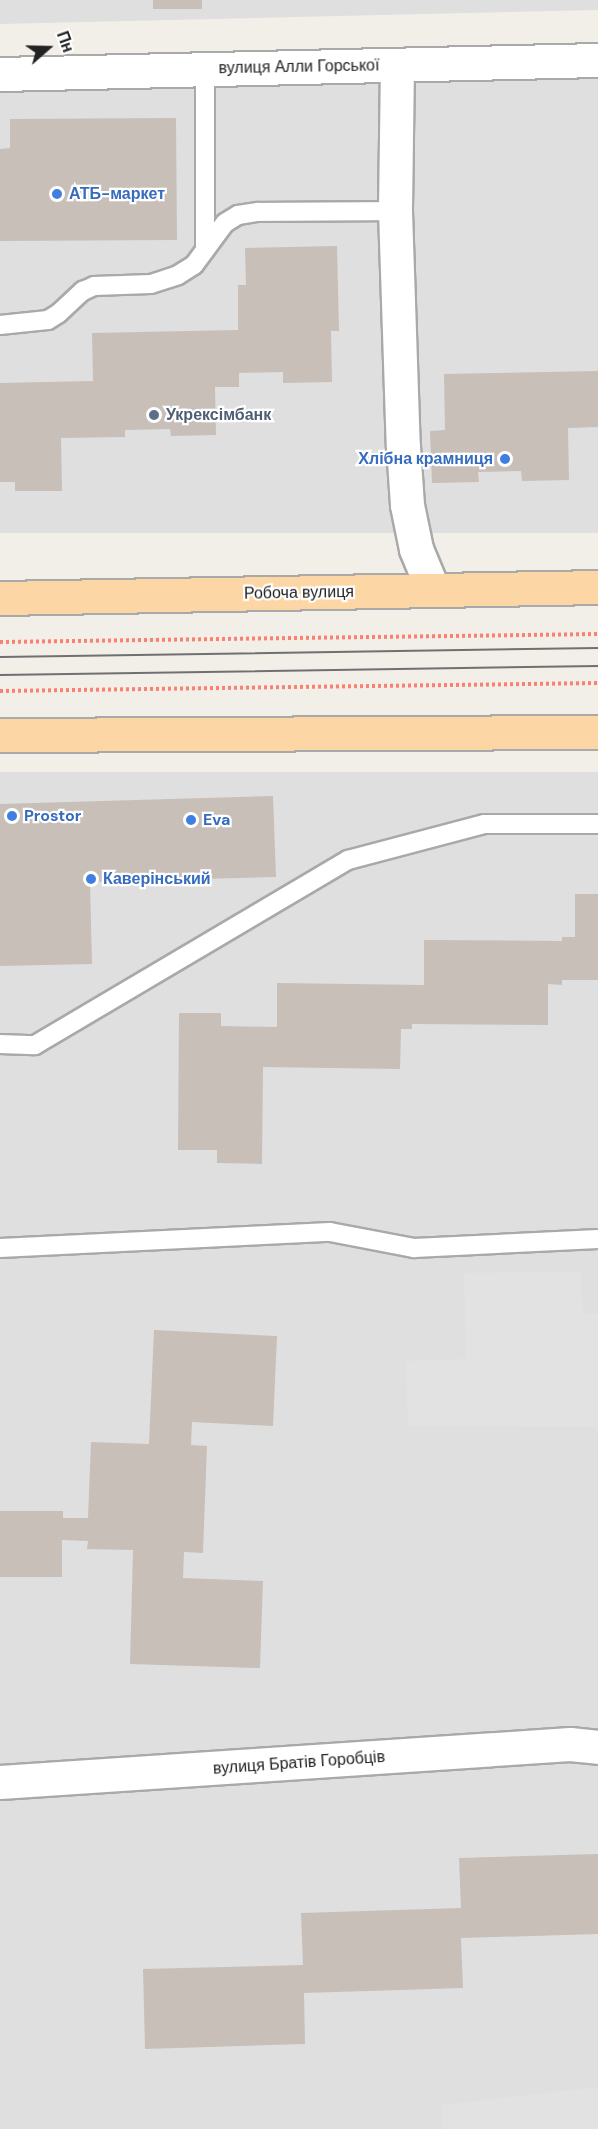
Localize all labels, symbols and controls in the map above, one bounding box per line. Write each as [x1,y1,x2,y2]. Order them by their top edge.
north arrow [18,18,78,78]
text: Пн [52,28,79,55]
street label: вулиця Алли Горської [218,56,380,78]
place label: АТБ-маркет [69,184,165,204]
marker: АТБ-маркет [50,187,64,201]
place label: Укрексімбанк [166,405,271,425]
marker: Укрексімбанк [147,408,161,422]
place label: Хлібна крамниця [358,449,493,469]
marker: Хлібна крамниця [498,452,512,466]
street label: Робоча вулиця [244,582,354,604]
place label: Prostor [24,806,81,826]
marker: Prostor [5,809,19,823]
place label: Eva [203,810,230,830]
marker: Eva [184,813,198,827]
place label: Каверінський [103,869,211,889]
marker: Каверінський [84,872,98,886]
street label: вулиця Братів Горобців [212,1747,386,1779]

